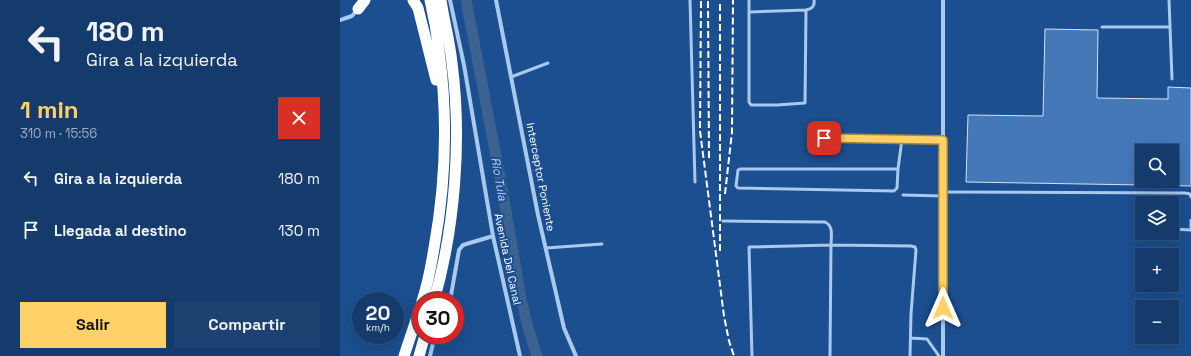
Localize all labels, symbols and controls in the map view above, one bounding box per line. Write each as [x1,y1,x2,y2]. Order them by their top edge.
text: 180 m [86,13,165,49]
icon: left [20,16,72,68]
text: Gira a la izquierda [86,48,238,71]
text: 1 min [20,94,79,125]
button: close [278,97,320,139]
pin [807,121,841,155]
street label: Interceptor Poniente [524,122,558,232]
text: 310 m · 15:56 [20,125,97,142]
icon: arrive [813,127,835,149]
map controls [1135,144,1179,344]
button: search [1135,144,1179,188]
water label: Río Tula [487,156,511,202]
icon: left [20,167,42,189]
text: Gira a la izquierda [54,169,182,188]
text: 180 m [278,169,320,188]
button: layers [1135,196,1179,240]
street label: Avenida Del Canal [491,212,525,306]
icon: arrive [20,219,42,241]
text: Llegada al destino [54,221,187,240]
text: 130 m [278,221,320,240]
button: + [1135,248,1179,292]
position arrow [922,287,964,329]
speed limit sign: 30 [412,292,464,344]
text: 20 [366,300,390,326]
button: − [1135,300,1179,344]
button: Salir [20,302,166,348]
button: Compartir [174,302,320,348]
text: km/h [366,321,390,334]

